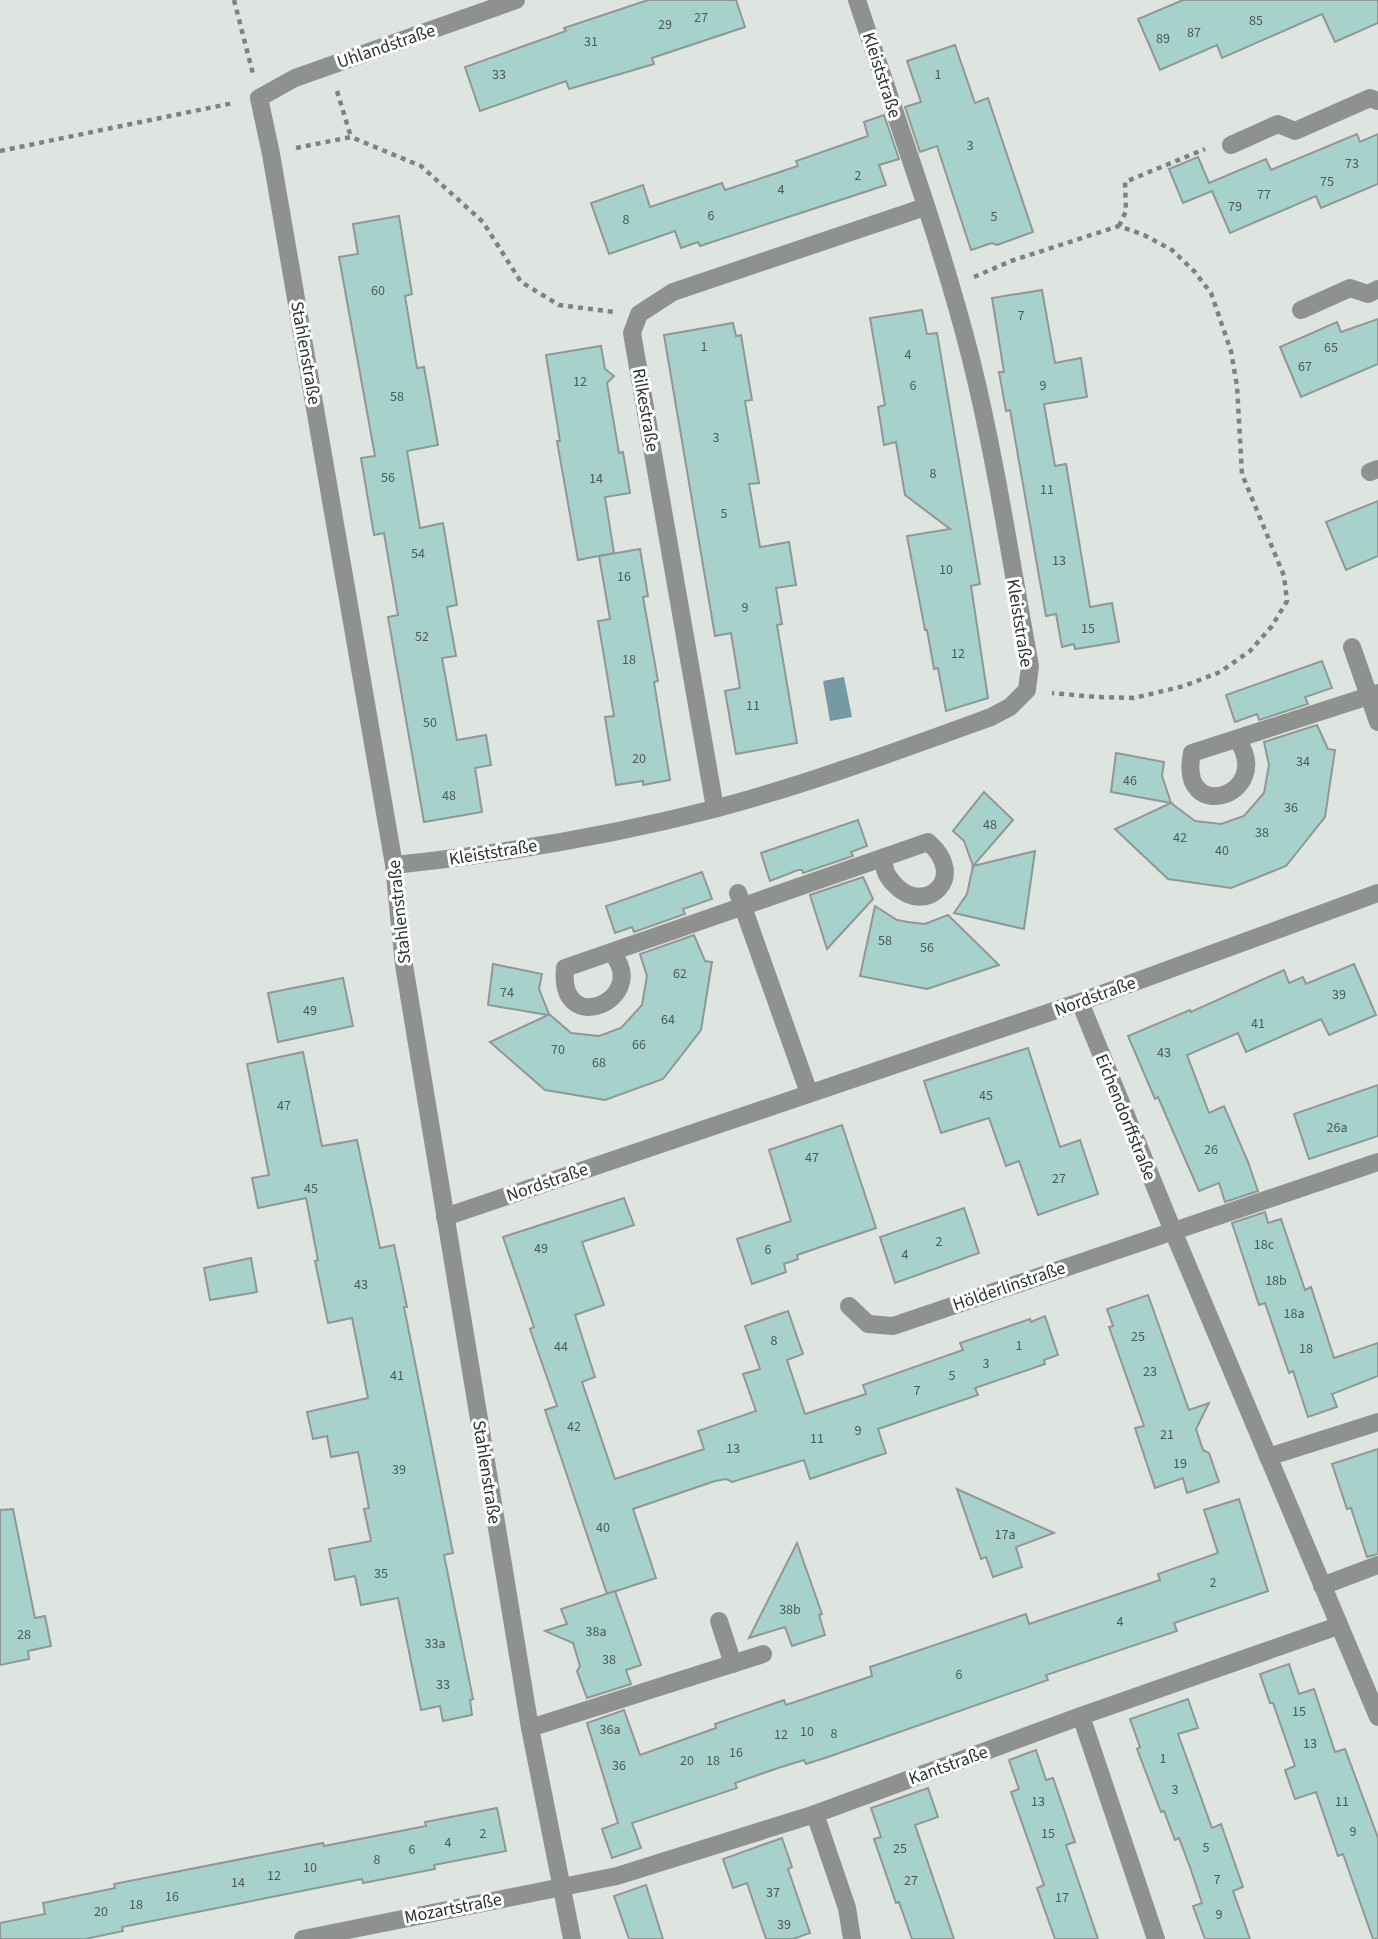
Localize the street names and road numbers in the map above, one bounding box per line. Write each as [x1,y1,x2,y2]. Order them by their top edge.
street label: Uhlandstraße [334,18,439,75]
street label: Kleiststraße [856,29,907,121]
street label: Stahlenstraße [284,299,327,407]
street label: Rilkestraße [626,366,665,454]
street label: Kleiststraße [1000,577,1039,669]
street label: Kleiststraße [447,833,539,872]
street label: Stahlenstraße [382,859,417,965]
street label: Nordstraße [1051,970,1139,1023]
street label: Eichendorffstraße [1089,1050,1162,1184]
street label: Nordstraße [503,1157,591,1208]
street label: Hölderlinstraße [950,1255,1069,1317]
street label: Stahlenstraße [466,1418,507,1526]
street label: Kantstraße [905,1740,991,1791]
street label: Mozartstraße [402,1887,504,1930]

